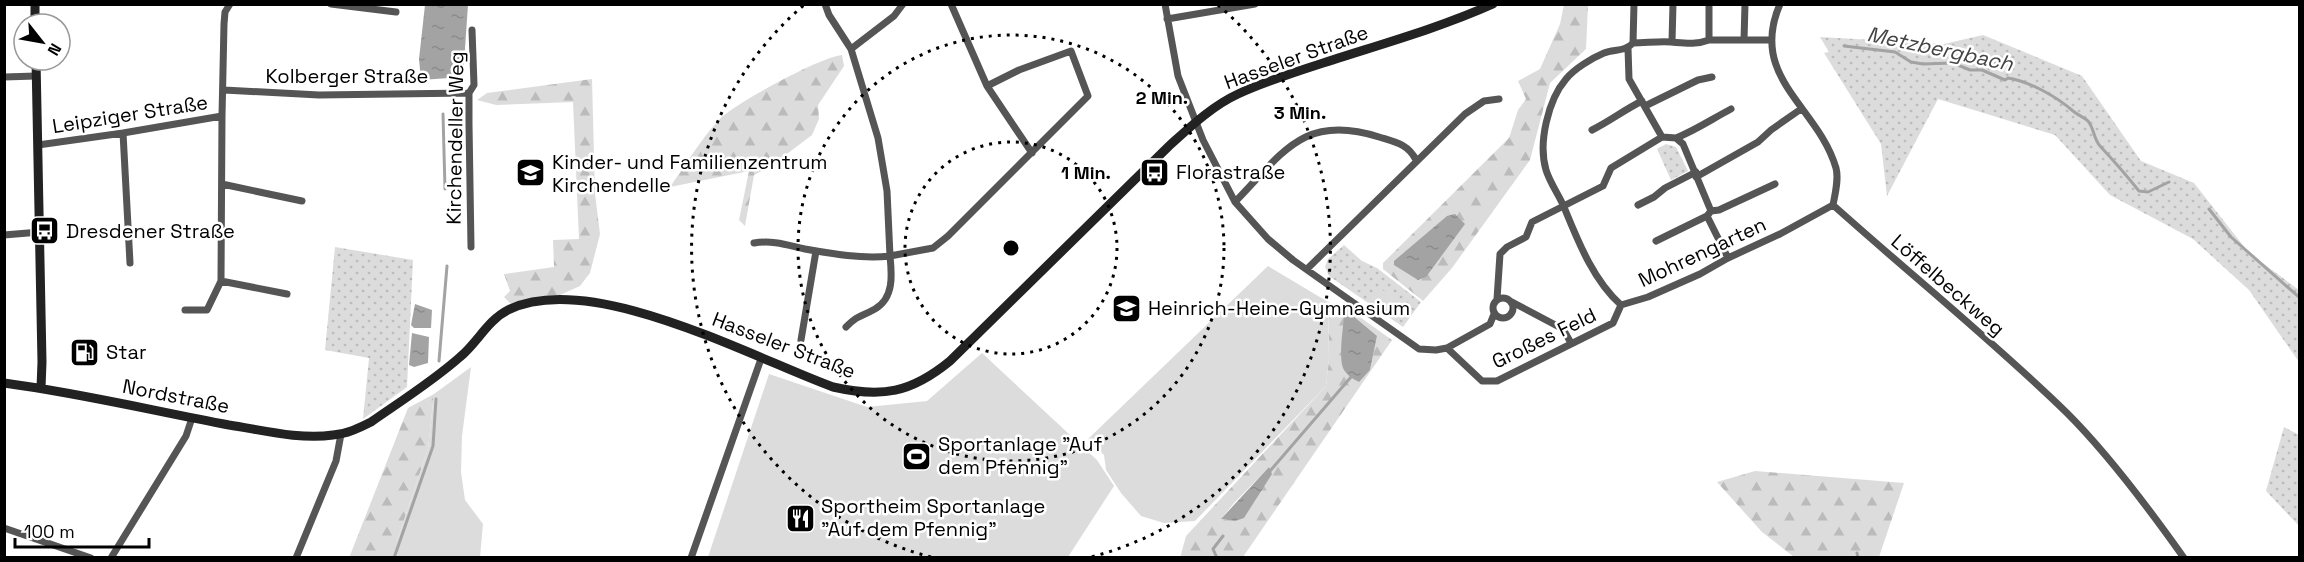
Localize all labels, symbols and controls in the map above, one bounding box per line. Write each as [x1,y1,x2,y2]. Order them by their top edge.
north arrow [12,12,72,72]
street label: Hasseler Straße [1220,19,1372,95]
water label: Metzbergbach [1865,20,2017,77]
text: N [43,39,66,59]
street label: Kirchendeller Weg [440,51,470,225]
street label: Kolberger Straße [266,63,428,89]
text: 2 Min. [1136,86,1188,109]
street label: Leipziger Straße [50,89,210,139]
text: 3 Min. [1274,101,1326,124]
place label: Kinder- und Familienzentrum Kirchendelle [552,149,828,198]
bus stop icon: Florastraße [1139,156,1171,188]
school or university icon: Kinder- und Familienzentrum Kirchendelle [515,157,547,189]
place label: Florastraße [1176,159,1285,185]
text: 1 Min. [1061,161,1111,184]
street label: Mohrengarten [1634,211,1770,293]
bus stop icon: Dresdener Straße [29,215,61,247]
place label: Dresdener Straße [66,218,235,244]
street label: Löffelbeckweg [1886,229,2010,341]
centre of rings [1001,238,1021,258]
school or university icon: Heinrich-Heine-Gymnasium [1111,292,1143,324]
place label: Heinrich-Heine-Gymnasium [1148,295,1410,321]
street label: Großes Feld [1487,302,1601,374]
street label: Hasseler Straße [709,306,859,384]
fuel station icon: Star [69,336,101,368]
place label: Star [106,339,146,365]
street label: Nordstraße [120,373,232,419]
place label: Sportanlage "Auf dem Pfennig" [938,431,1102,480]
sports icon: Sportanlage "Auf dem Pfennig" [901,440,933,472]
place label: Sportheim Sportanlage "Auf dem Pfennig" [821,493,1045,542]
restaurant icon: Sportheim Sportanlage "Auf dem Pfennig" [784,502,816,534]
scale bar [15,511,148,549]
text: 100 m [24,520,75,543]

